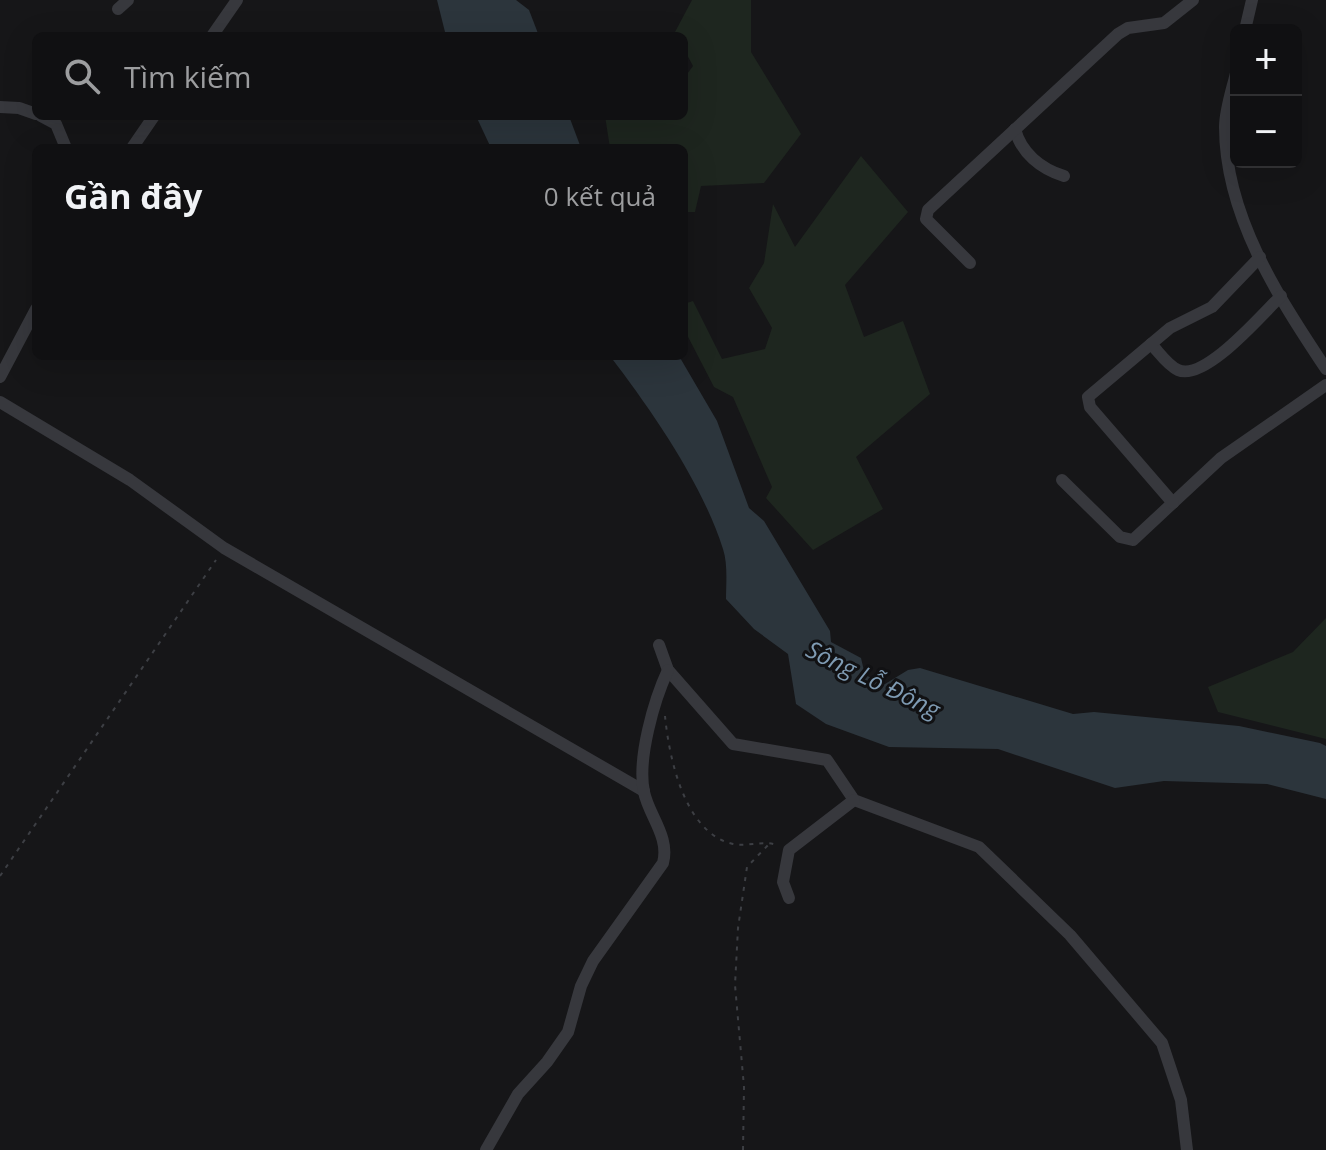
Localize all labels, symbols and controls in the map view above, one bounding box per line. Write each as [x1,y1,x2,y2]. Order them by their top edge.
map controls [1230,24,1302,168]
button: + [1230,24,1302,96]
search box [32,32,688,120]
icon: search [60,54,104,98]
text: Tìm kiếm [124,56,252,97]
button: − [1230,96,1302,168]
text: Gần đây [64,173,202,219]
text: 0 kết quả [544,178,656,214]
water label: Sông Lỗ Đông [801,632,948,726]

